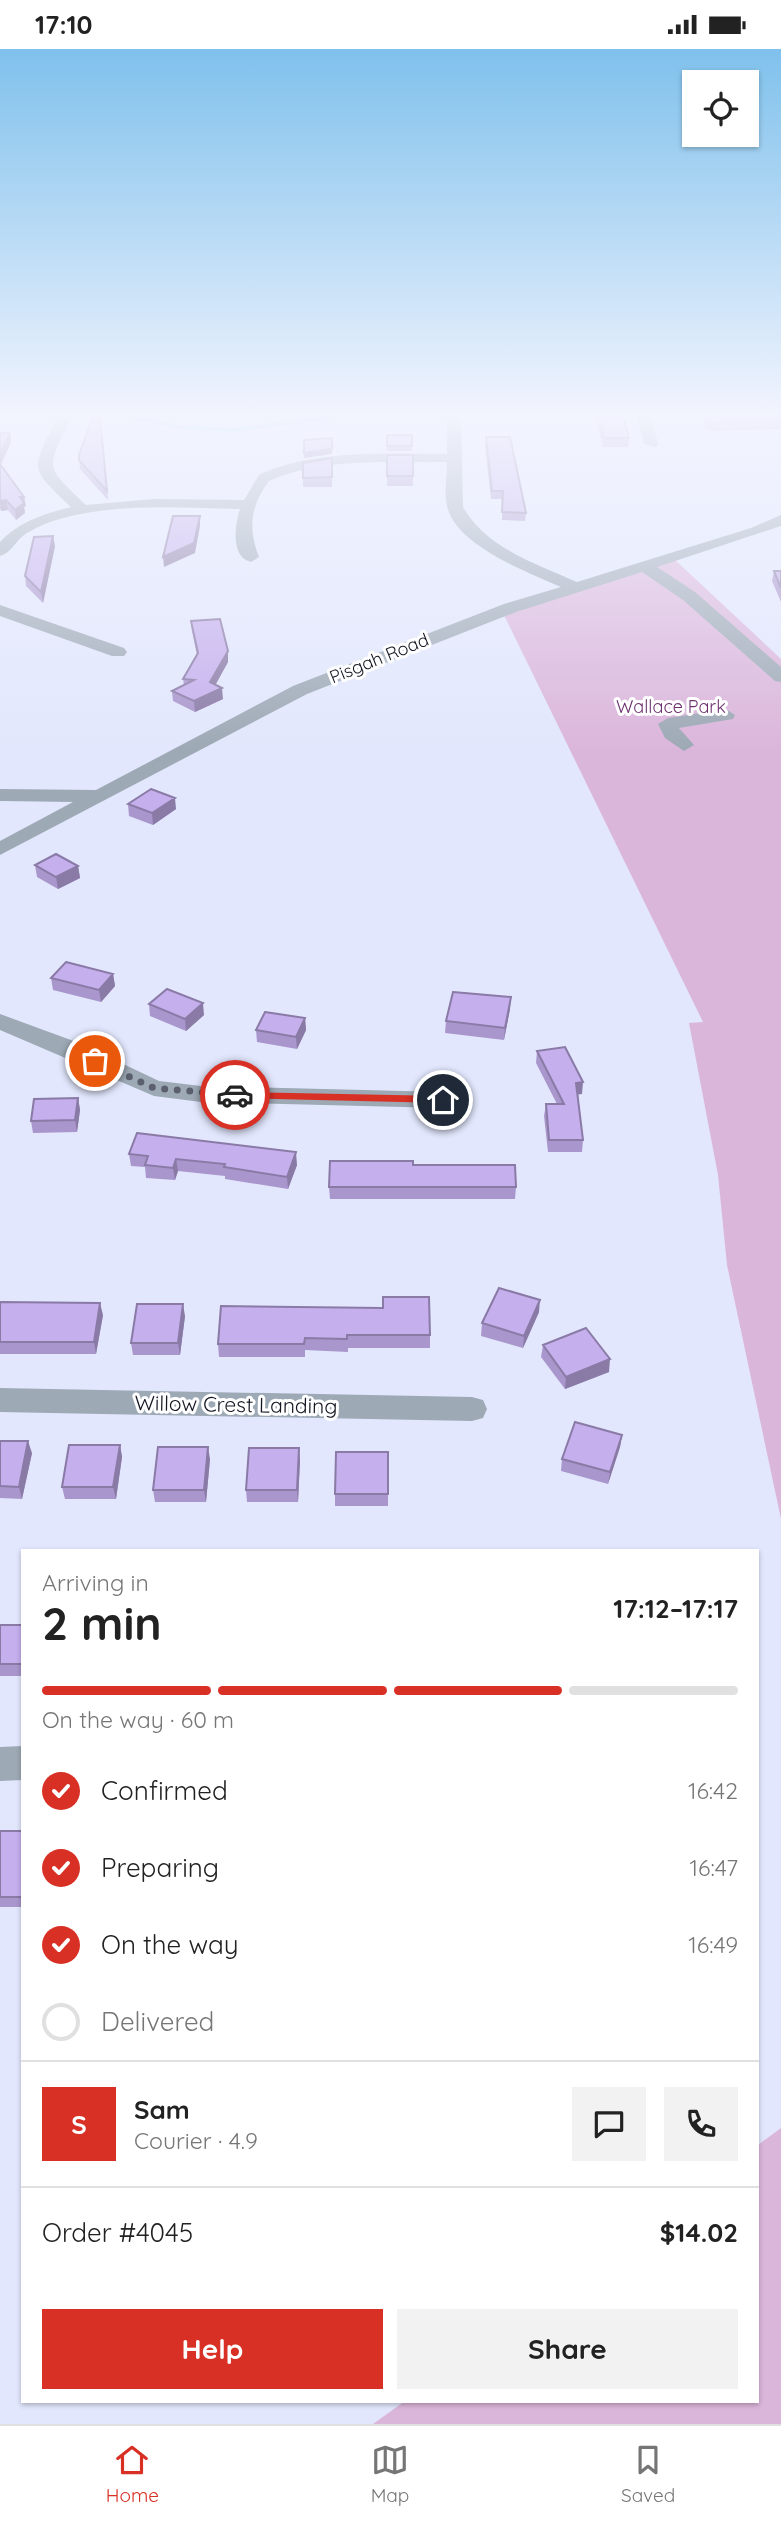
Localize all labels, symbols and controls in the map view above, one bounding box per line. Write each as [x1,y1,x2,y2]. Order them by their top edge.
text: 17:10 [35,8,93,41]
map controls [682,70,759,147]
button: locate [682,70,759,147]
street label: Pisgah Road [326,628,432,688]
park label: Wallace Park [616,695,726,718]
pin [65,1031,125,1091]
icon: bag [76,1042,114,1080]
courier [200,1060,270,1130]
pin [413,1070,473,1130]
icon: car [216,1076,254,1114]
icon: home [424,1081,462,1119]
street label: Willow Crest Landing [134,1389,338,1419]
text: Arriving in [42,1568,149,1597]
text: 17:12–17:17 [613,1592,738,1625]
text: 2 min [42,1594,162,1652]
text: On the way · 60 m [42,1705,234,1734]
icon: check [42,1772,80,1810]
text: Confirmed [101,1774,228,1807]
text: 16:42 [688,1776,738,1805]
icon: check [42,1849,80,1887]
text: Preparing [101,1851,219,1884]
text: 16:47 [690,1853,738,1882]
icon: check [42,1926,80,1964]
text: On the way [101,1928,239,1961]
text: 16:49 [688,1930,738,1959]
text: Delivered [101,2005,214,2038]
button: chat [572,2087,646,2161]
button: phone [664,2087,738,2161]
text: Sam [134,2093,190,2126]
text: S [71,2108,87,2141]
text: Courier · 4.9 [134,2126,258,2155]
text: Order #4045 [42,2216,193,2249]
text: $14.02 [660,2216,738,2249]
button: Help [42,2309,383,2389]
button: Share [397,2309,738,2389]
tab: Home [106,2441,159,2507]
tab: Map [371,2441,409,2507]
tab: Saved [621,2441,675,2507]

